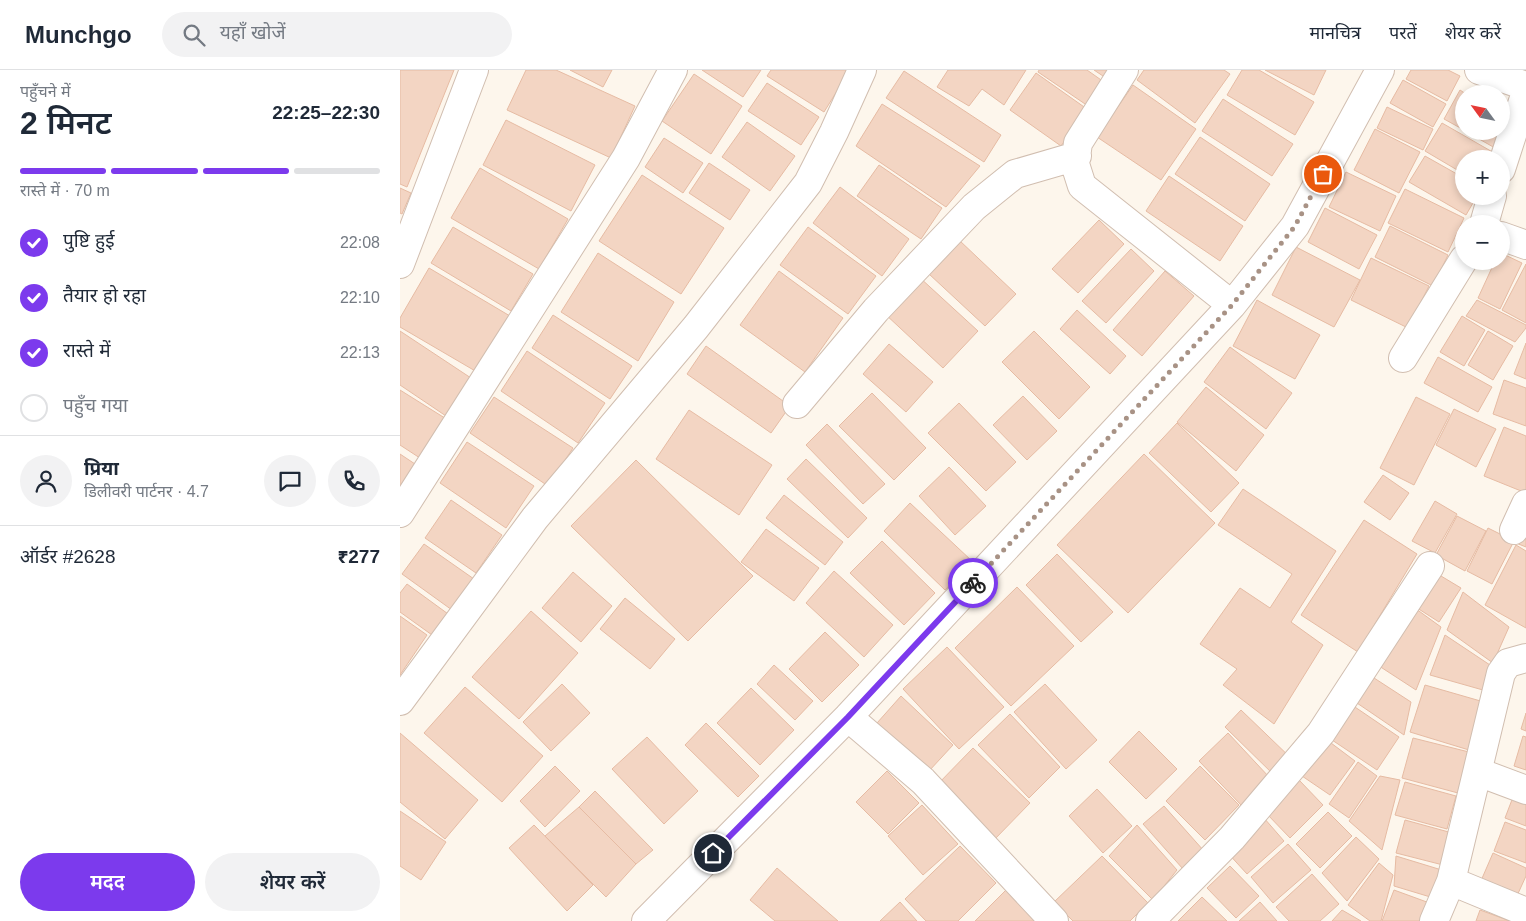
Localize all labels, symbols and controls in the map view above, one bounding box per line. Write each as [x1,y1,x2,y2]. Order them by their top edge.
search box [162,12,512,57]
text: Munchgo [25,21,132,48]
icon: search [180,21,208,49]
text: यहाँ खोजें [220,22,286,43]
text: मानचित्र [1309,23,1361,43]
text: परतें [1389,23,1417,43]
text: शेयर करें [1445,23,1501,43]
text: पहुँचने में [20,83,71,100]
north arrow [1455,85,1510,140]
map controls [1455,85,1510,270]
text: 22:25–22:30 [272,102,380,123]
text: 2 मिनट [20,105,112,141]
button: + [1455,150,1510,205]
pin [1302,153,1344,195]
icon: bag [1309,160,1337,188]
text: रास्ते में · 70 m [20,182,110,199]
button: − [1455,215,1510,270]
icon: check [20,229,48,257]
text: पुष्टि हुई [63,230,115,251]
text: 22:08 [340,234,380,251]
icon: check [20,284,48,312]
text: तैयार हो रहा [63,285,146,306]
text: 22:10 [340,289,380,306]
icon: check [20,339,48,367]
text: रास्ते में [63,340,111,361]
text: 22:13 [340,344,380,361]
text: पहुँच गया [63,395,128,416]
button: person [20,455,72,507]
button: chat [264,455,316,507]
button: phone [328,455,380,507]
text: प्रिया [84,458,119,479]
text: डिलीवरी पार्टनर · 4.7 [84,483,209,500]
text: ऑर्डर #2628 [20,546,116,567]
text: ₹277 [337,546,380,567]
courier [948,558,998,608]
icon: bike [959,569,987,597]
pin [692,832,734,874]
icon: home [699,839,727,867]
button: मदद [20,853,195,911]
button: शेयर करें [205,853,380,911]

